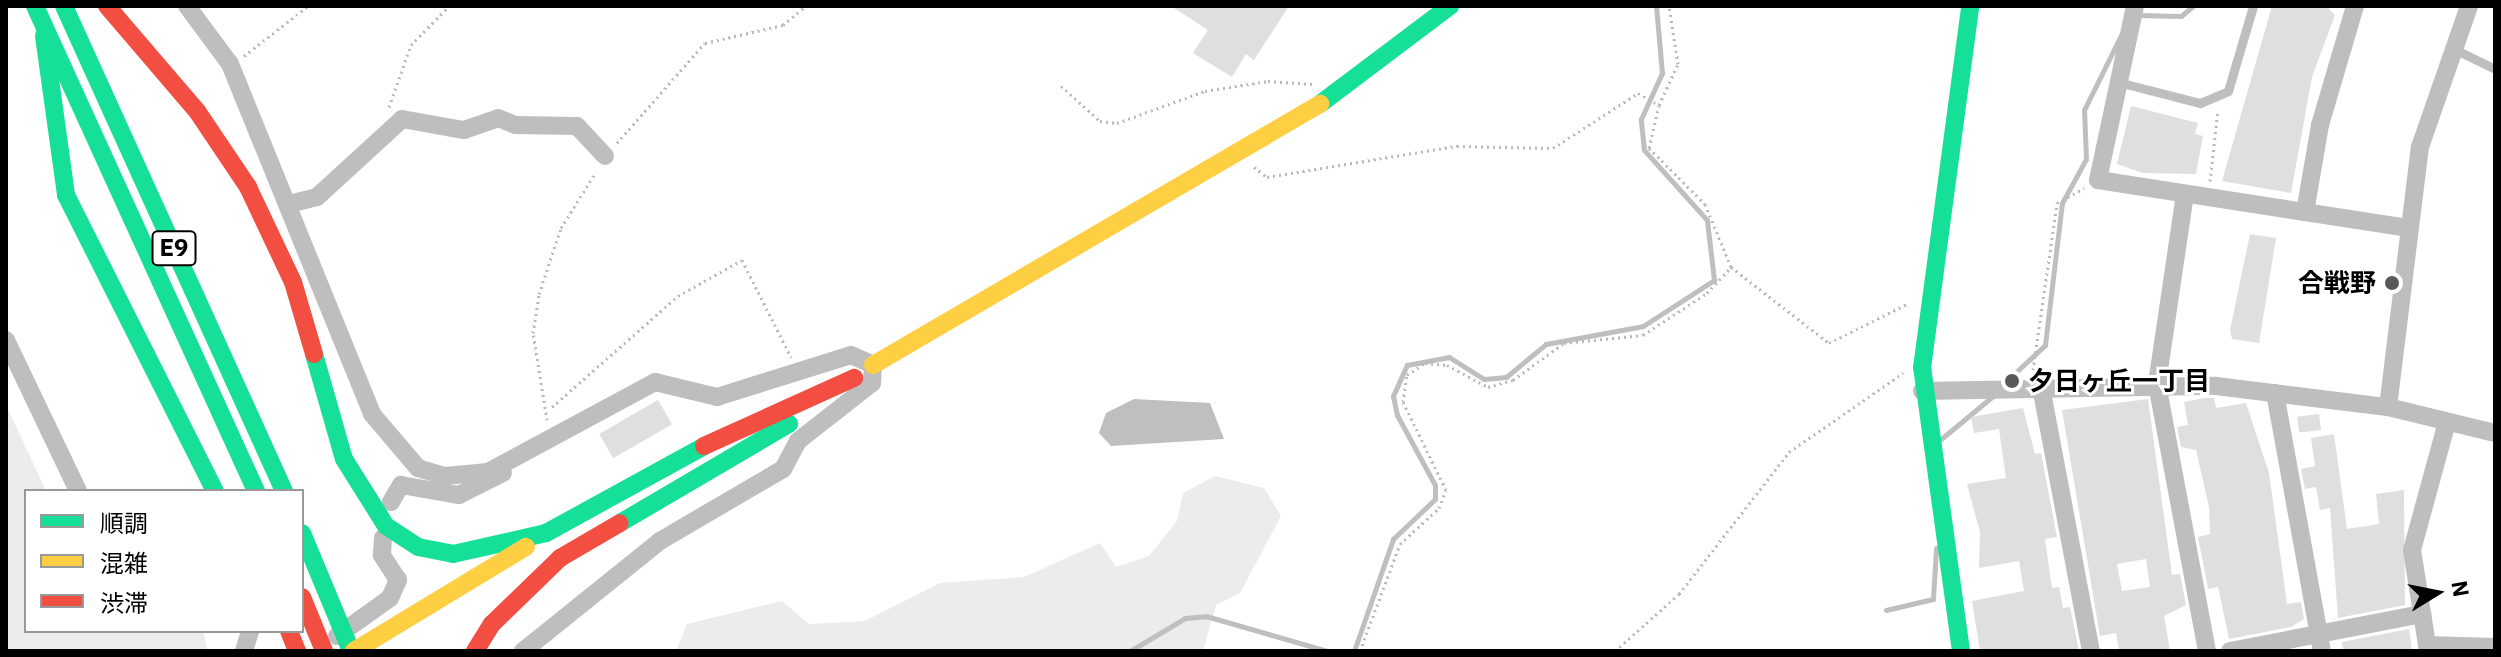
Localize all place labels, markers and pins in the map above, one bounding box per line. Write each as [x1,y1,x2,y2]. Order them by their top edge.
place label: 合戦野 [2298,267,2376,299]
marker: 合戦野 [2383,274,2401,292]
place label: 夕日ヶ丘一丁目 [2028,365,2210,397]
marker: 夕日ヶ丘一丁目 [2003,372,2021,390]

